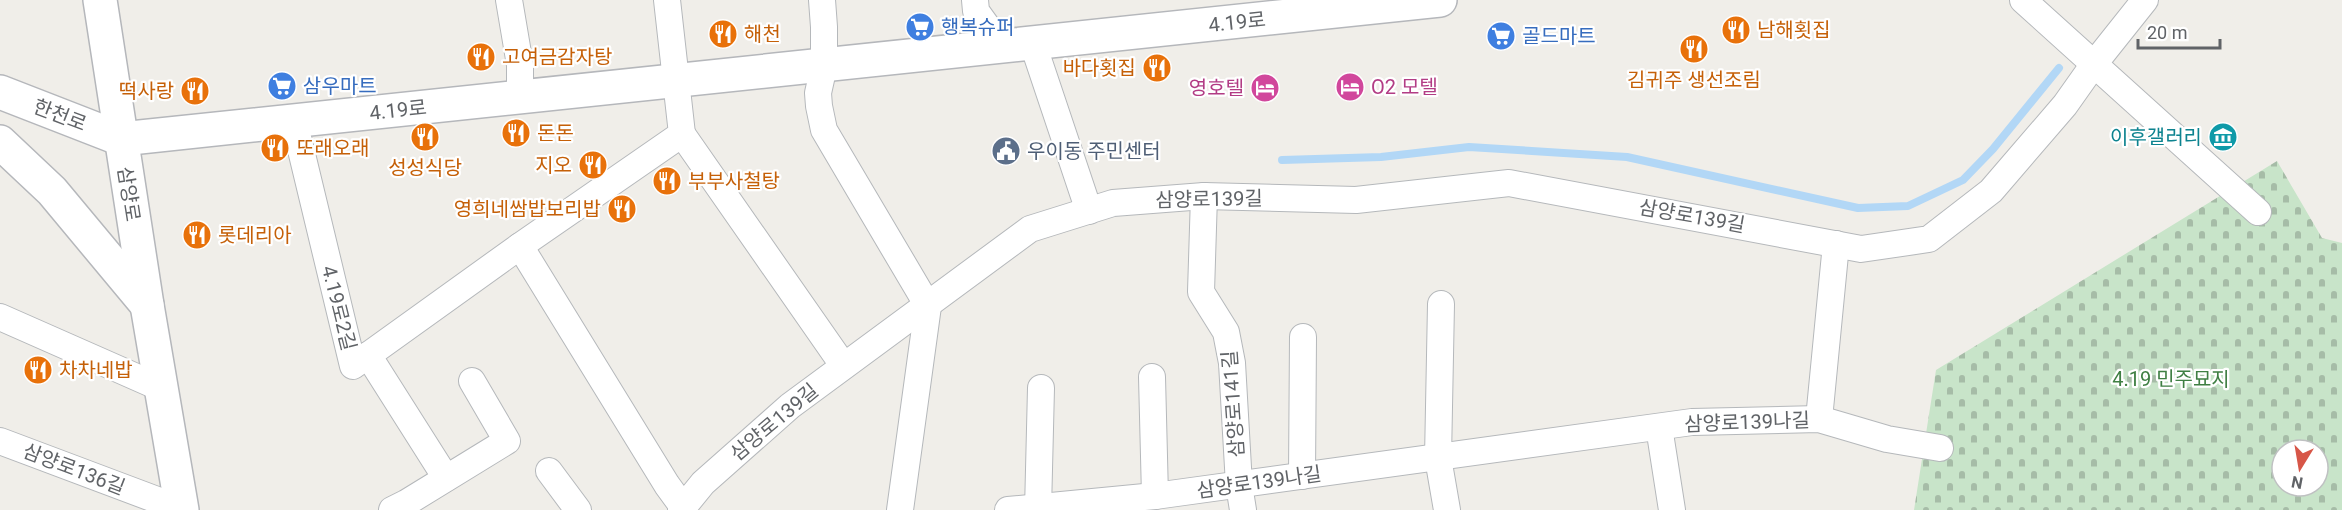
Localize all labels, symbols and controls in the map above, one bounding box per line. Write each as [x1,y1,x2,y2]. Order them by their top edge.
street label: 4.19로 [1207,7,1267,37]
supermarket icon: 행복슈퍼 [904,11,936,43]
scale bar [2138,12,2220,50]
restaurant icon: 남해횟집 [1720,14,1752,46]
place label: 행복슈퍼 [941,15,1015,39]
restaurant icon: 해천 [707,18,739,50]
place label: 남해횟집 [1757,18,1831,42]
supermarket icon: 골드마트 [1485,20,1517,52]
place label: 해천 [744,22,781,46]
text: 20 m [2147,22,2187,43]
place label: 골드마트 [1522,24,1596,48]
restaurant icon: 김귀주 생선조림 [1678,33,1710,65]
restaurant icon: 고여금감자탕 [465,41,497,73]
place label: 고여금감자탕 [502,45,612,69]
restaurant icon: 바다횟집 [1141,52,1173,84]
place label: 바다횟집 [1062,56,1136,80]
place label: 김귀주 생선조림 [1627,68,1761,92]
supermarket icon: 삼우마트 [266,70,298,102]
hotel icon: O2 모텔 [1334,71,1366,103]
hotel icon: 영호텔 [1249,72,1281,104]
place label: 삼우마트 [303,74,377,98]
restaurant icon: 떡사랑 [179,75,211,107]
place label: O2 모텔 [1371,75,1438,99]
place label: 영호텔 [1189,76,1244,100]
place label: 떡사랑 [119,79,174,103]
street label: 한천로 [30,94,90,136]
street label: 4.19로 [368,95,428,125]
restaurant icon: 돈돈 [500,117,532,149]
restaurant icon: 성성식당 [409,121,441,153]
place label: 돈돈 [537,121,574,145]
museum icon: 이후갤러리 [2207,121,2239,153]
place label: 이후갤러리 [2110,125,2202,149]
restaurant icon: 또래오래 [259,132,291,164]
public building icon: 우이동 주민센터 [990,135,1022,167]
place label: 또래오래 [296,136,370,160]
place label: 우이동 주민센터 [1027,139,1161,163]
restaurant icon: 지오 [577,149,609,181]
place label: 지오 [535,153,572,177]
place label: 성성식당 [388,156,462,180]
street label: 삼양로 [113,165,145,223]
restaurant icon: 부부사철탕 [651,165,683,197]
place label: 부부사철탕 [688,169,780,193]
street label: 삼양로139길 [1155,186,1263,212]
restaurant icon: 영희네쌈밥보리밥 [606,193,638,225]
street label: 삼양로139길 [1637,195,1747,237]
place label: 영희네쌈밥보리밥 [454,197,601,221]
restaurant icon: 롯데리아 [181,219,213,251]
place label: 롯데리아 [218,223,292,247]
street label: 4.19로2길 [317,263,361,353]
street label: 삼양로141길 [1217,350,1249,458]
restaurant icon: 차차네밥 [22,354,54,386]
place label: 차차네밥 [59,358,133,382]
park label: 4.19 민주묘지 [2112,367,2230,391]
street label: 삼양로139길 [725,378,823,466]
street label: 삼양로139나길 [1684,408,1810,436]
north arrow [2270,438,2330,498]
street label: 삼양로136길 [20,439,128,499]
street label: 삼양로139나길 [1195,461,1323,503]
text: N [2290,472,2305,493]

